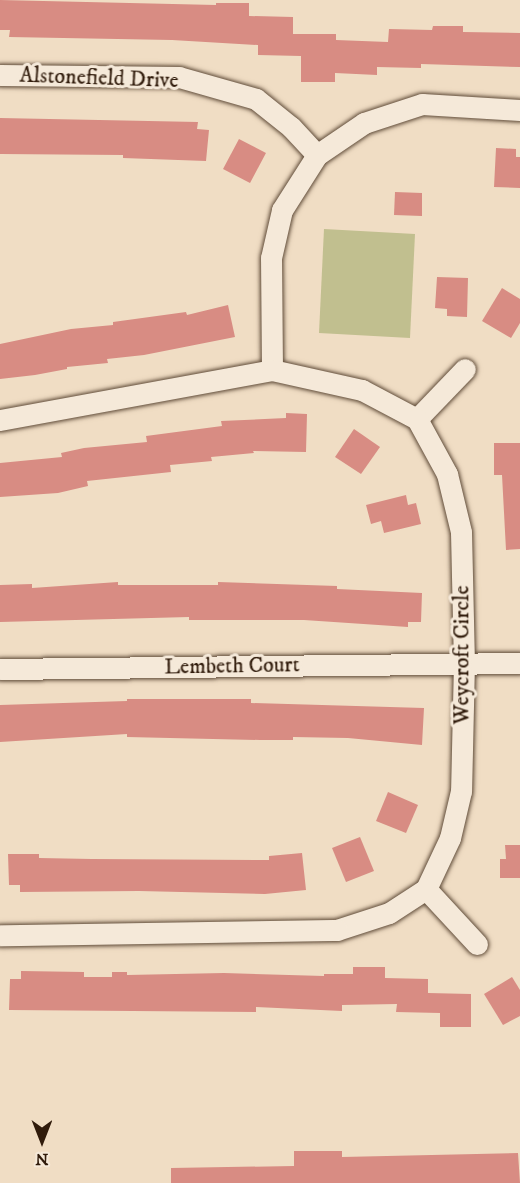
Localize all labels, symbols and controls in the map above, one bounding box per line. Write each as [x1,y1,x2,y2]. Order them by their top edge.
street label: Alstonefield Drive [19,62,179,94]
street label: Weycroft Circle [449,585,475,725]
street label: Lembeth Court [164,652,300,680]
north arrow [12,1111,72,1171]
text: N [35,1149,49,1169]

